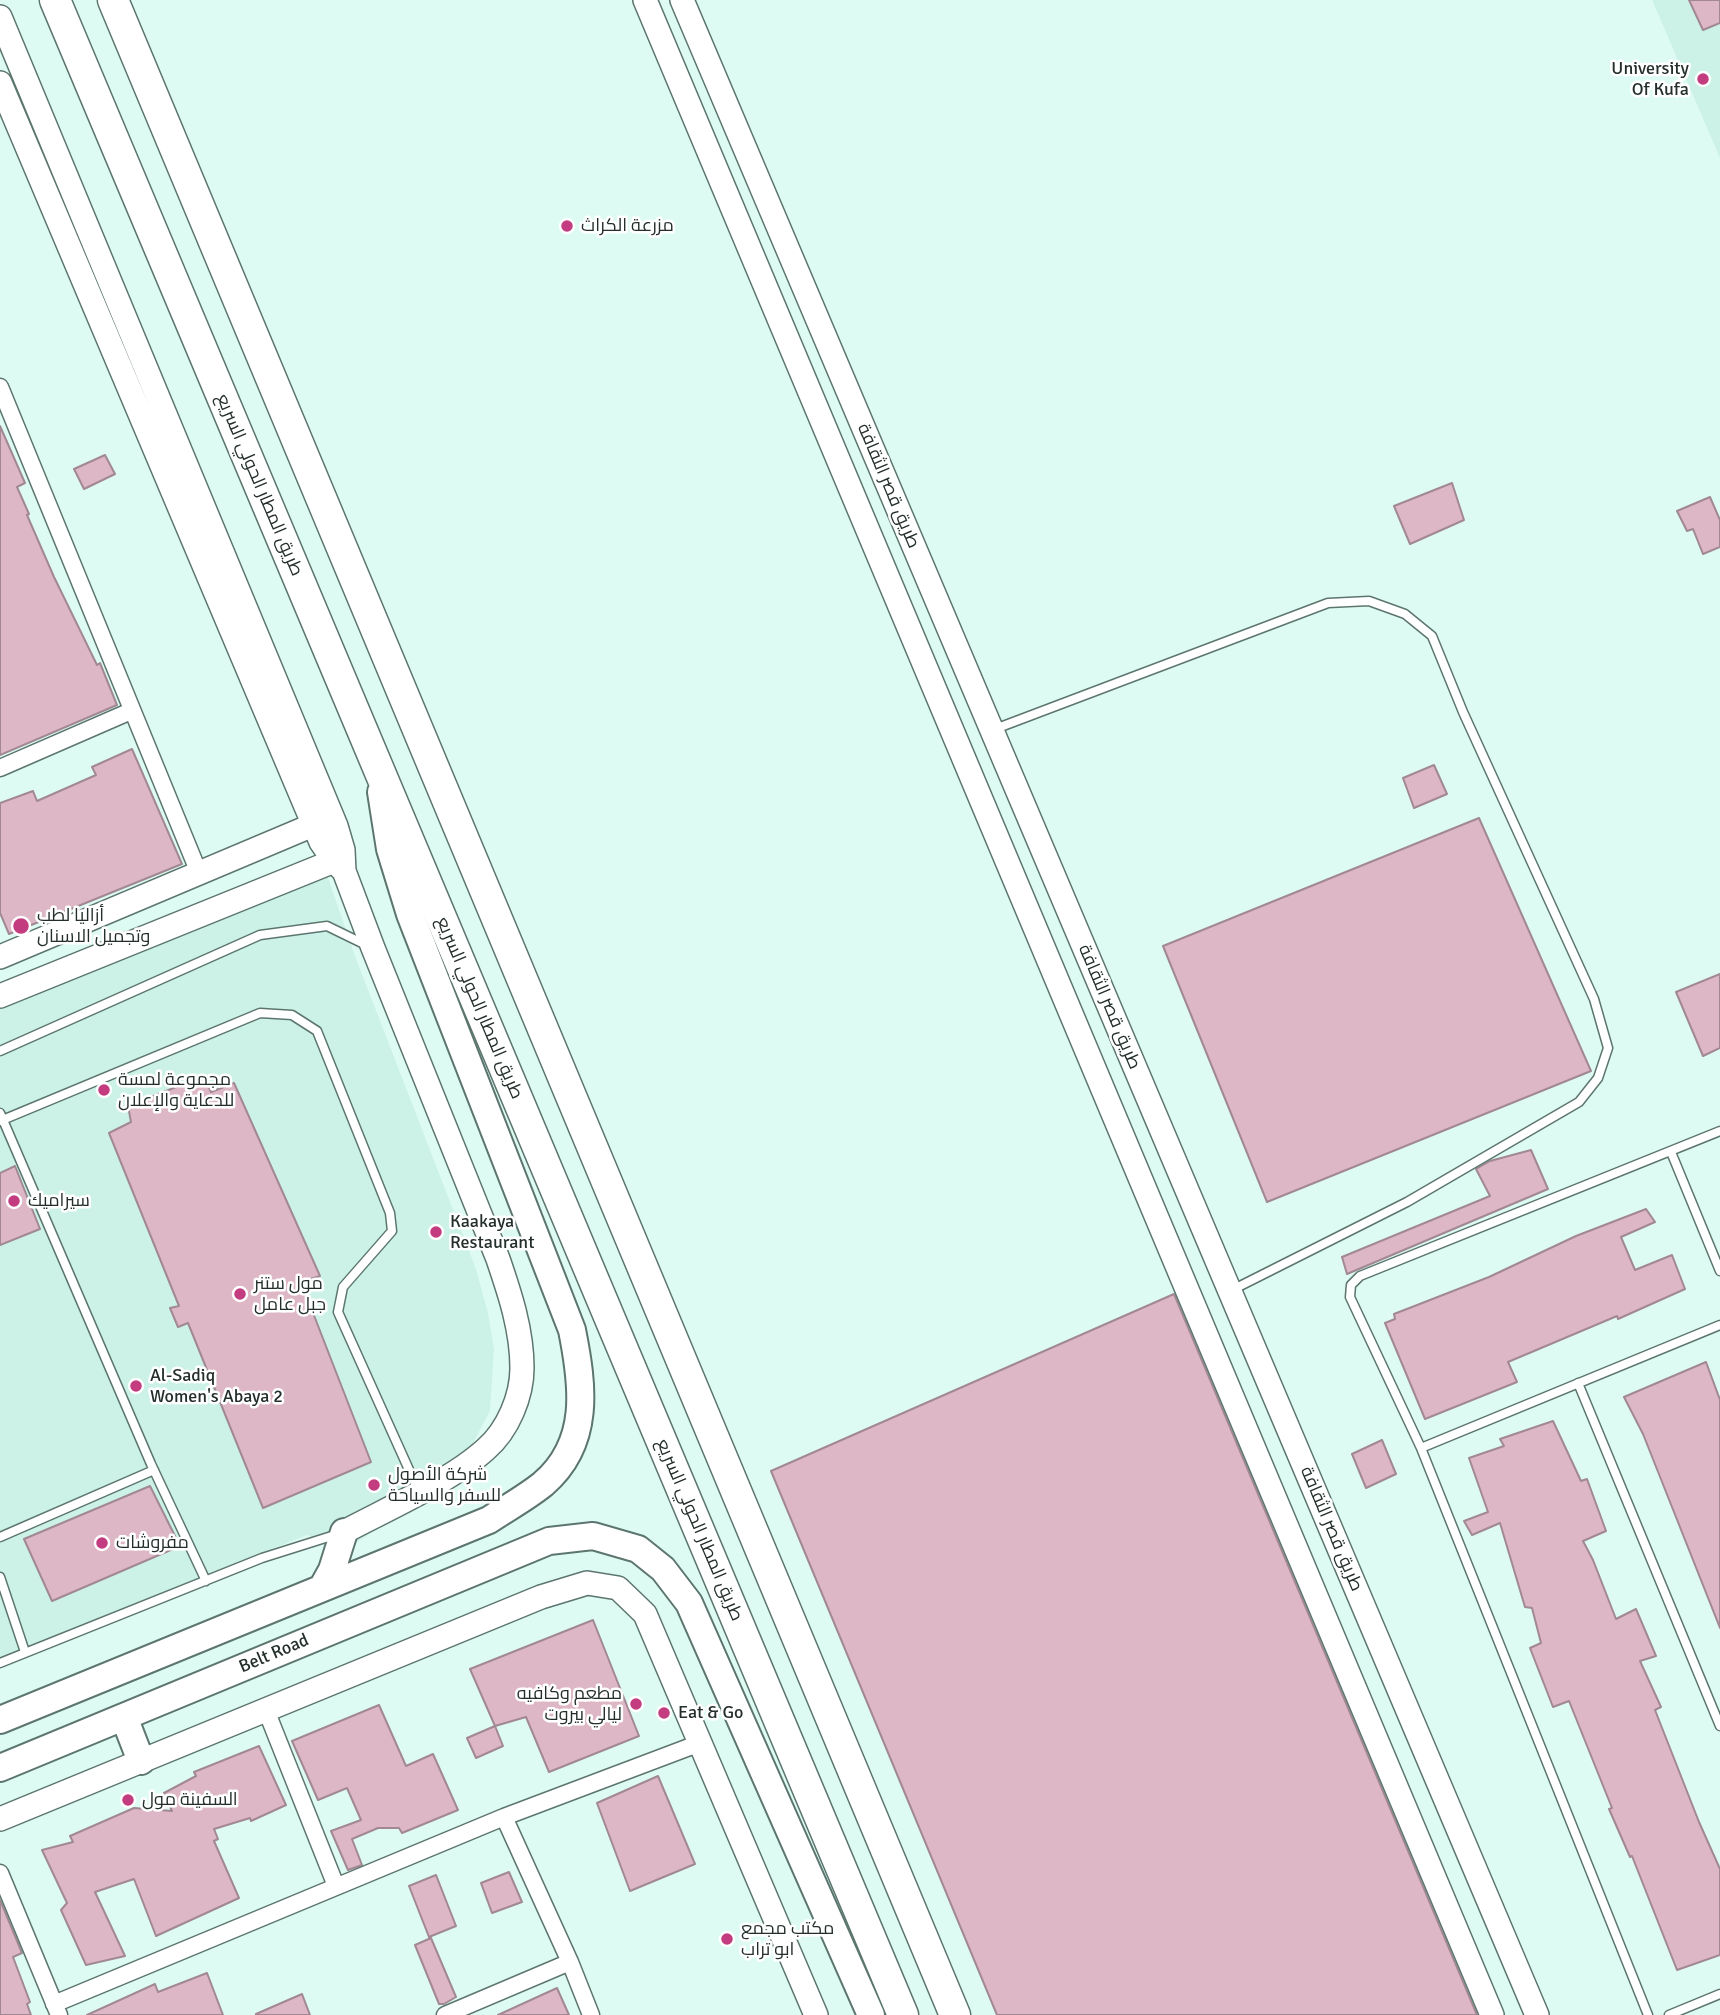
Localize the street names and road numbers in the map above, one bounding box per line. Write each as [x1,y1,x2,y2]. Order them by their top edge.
street label: طريق المطار الحولي السريع [211,391,307,579]
street label: طريق قصر الثقافة [852,420,924,552]
street label: طريق المطار الحولي السريع [431,914,527,1102]
street label: طريق قصر الثقافة [1073,941,1145,1073]
street label: طريق المطار الحولي السريع [651,1436,747,1624]
street label: طريق قصر الثقافة [1295,1463,1367,1595]
street label: Belt Road [236,1630,312,1678]

